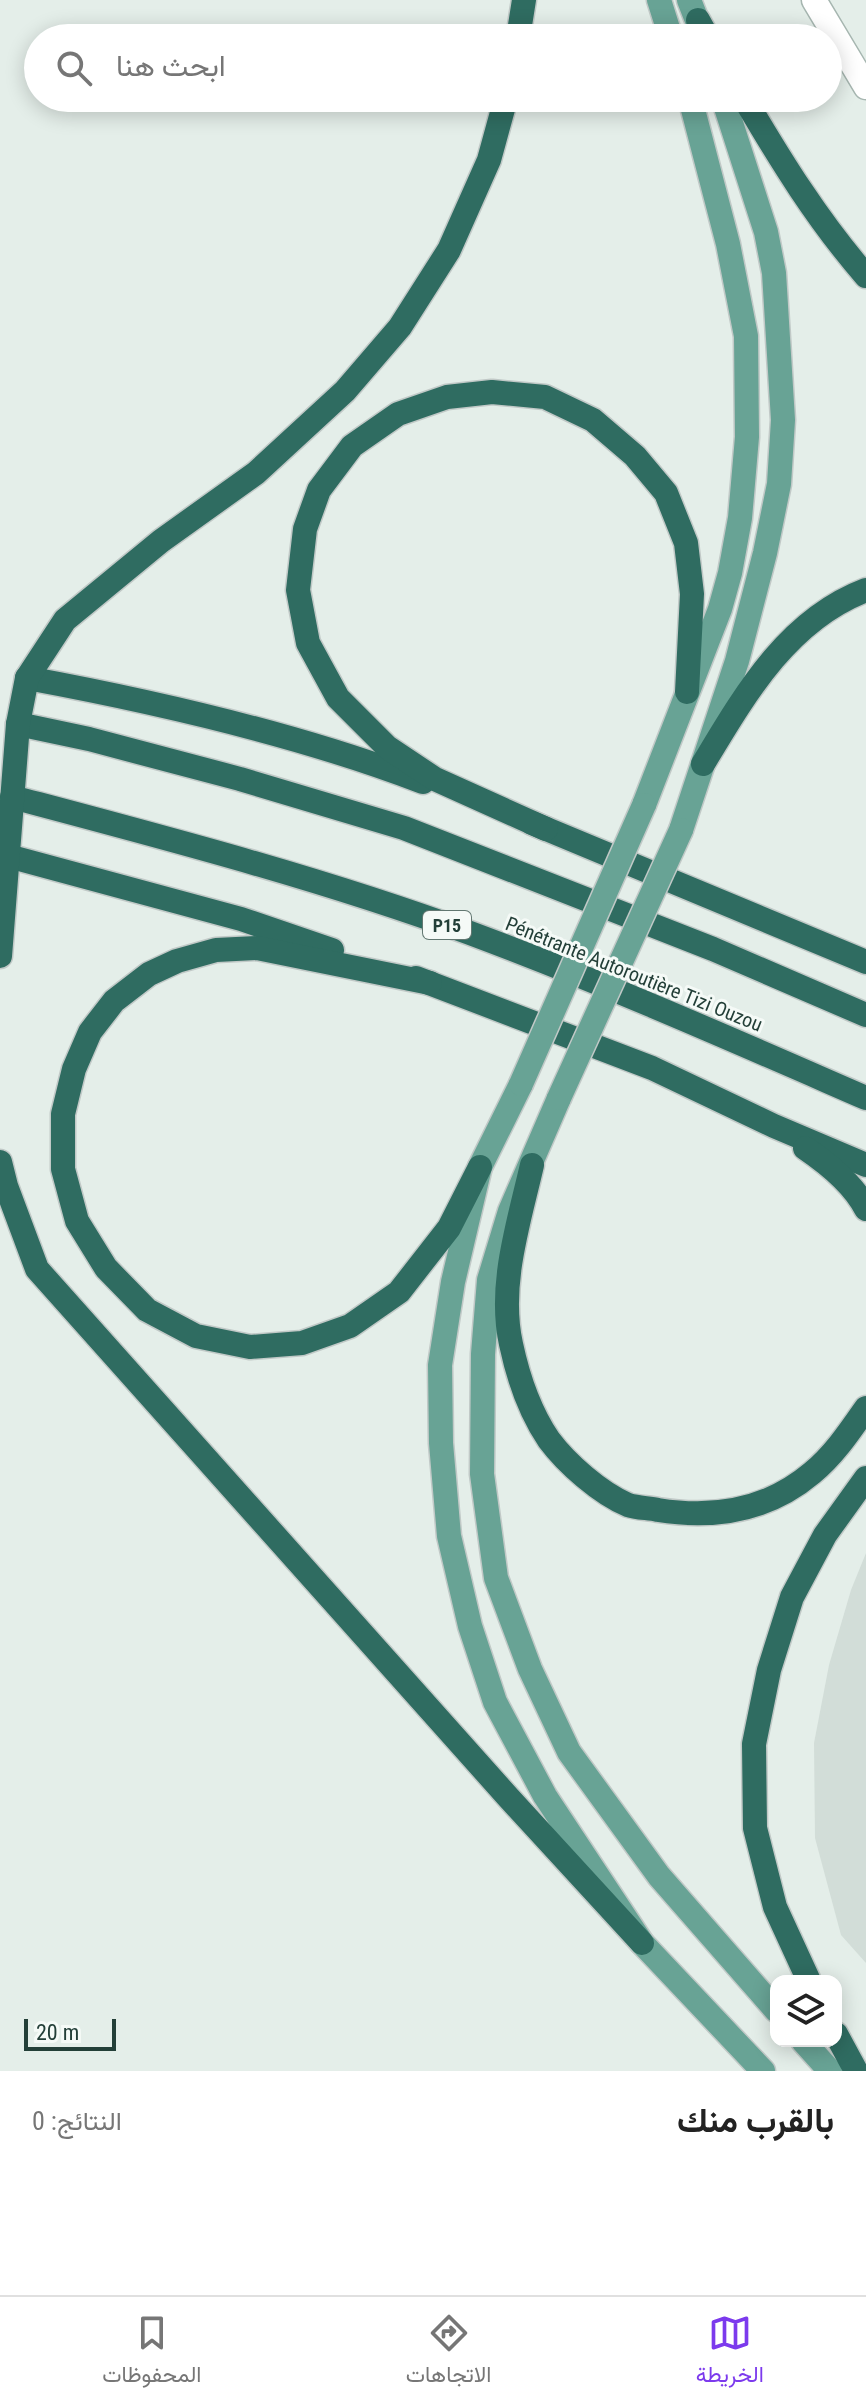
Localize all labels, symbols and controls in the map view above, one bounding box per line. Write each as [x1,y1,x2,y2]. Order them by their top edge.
search box [24,24,842,112]
icon: search [52,46,96,90]
text: ابحث هنا [116,48,226,83]
road number: P15 [423,911,471,939]
street label: Pénétrante Autoroutière Tizi Ouzou [502,911,766,1037]
map controls [770,1975,842,2047]
button: layers [770,1975,842,2047]
scale bar [24,2015,116,2051]
text: 20 m [36,2020,79,2045]
text: بالقرب منك [677,2100,834,2140]
text: النتائج: 0 [32,2106,122,2136]
tab: المحفوظات [102,2311,201,2394]
tab: الاتجاهات [406,2311,491,2394]
tab: الخريطة [696,2311,764,2394]

